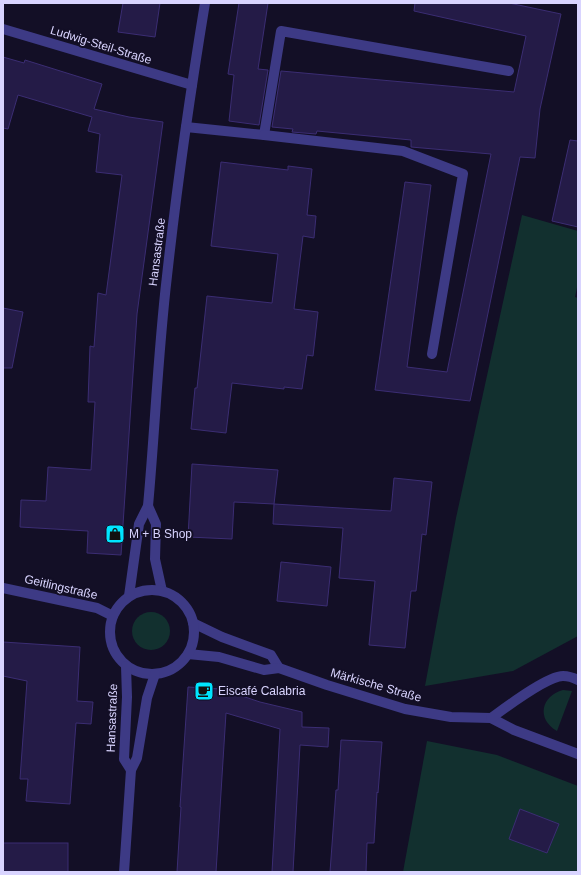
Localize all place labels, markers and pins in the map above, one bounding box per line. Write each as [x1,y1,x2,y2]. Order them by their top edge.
shop icon: M + B Shop [104,523,126,545]
place label: M + B Shop [129,527,192,541]
cafe icon: Eiscafé Calabria [193,680,215,702]
place label: Eiscafé Calabria [218,684,306,698]

